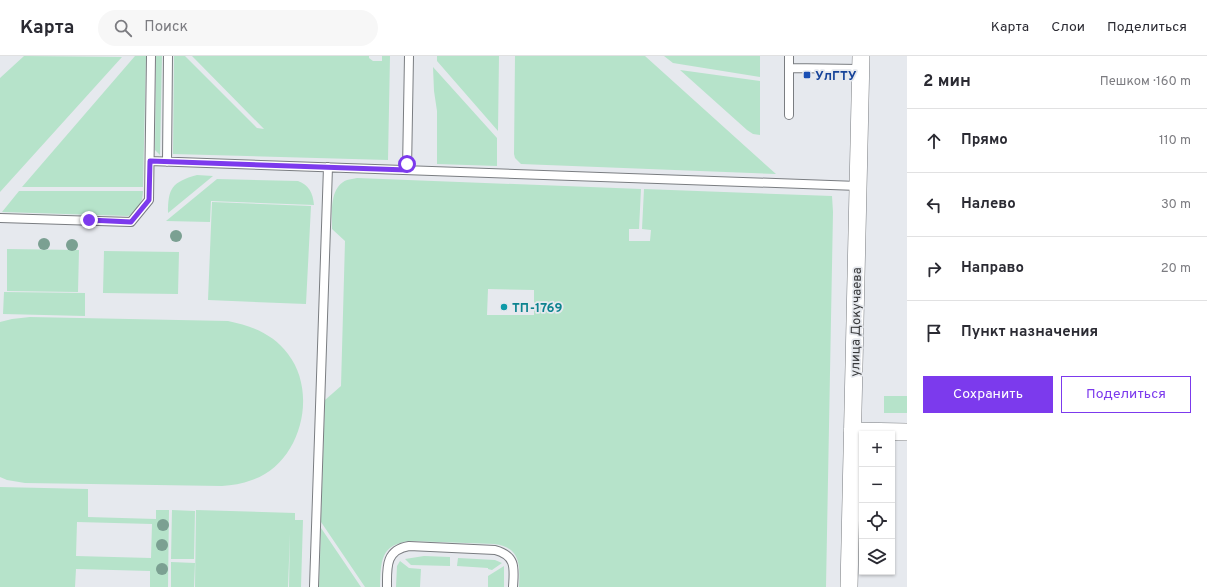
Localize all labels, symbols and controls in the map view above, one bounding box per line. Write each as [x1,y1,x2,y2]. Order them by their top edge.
search box [98,10,378,46]
text: Карта [20,16,74,40]
icon: search [112,17,134,39]
text: Поиск [144,18,188,37]
text: Карта [991,19,1029,36]
text: Слои [1051,19,1085,36]
text: Поделиться [1107,19,1187,36]
place label: УлГТУ [815,69,857,85]
marker: УлГТУ [802,70,812,80]
text: 2 мин [923,71,971,93]
text: Пешком · 160 m [1100,74,1191,90]
icon: ahead [923,130,945,152]
text: Прямо [961,131,1008,150]
text: 110 m [1159,133,1191,149]
route start [398,155,416,173]
icon: left [923,194,945,216]
text: Налево [961,195,1016,214]
text: 30 m [1161,197,1191,213]
route end [80,211,98,229]
icon: right [923,258,945,280]
text: Направо [961,259,1024,278]
text: 20 m [1161,261,1191,277]
street label: улица Докучаева [848,267,866,377]
place label: ТП-1769 [512,301,563,317]
marker: ТП-1769 [499,302,509,312]
icon: arrive [923,322,945,344]
text: Пункт назначения [961,323,1098,342]
button: Сохранить [923,376,1053,413]
button: Поделиться [1061,376,1191,413]
map controls [859,431,895,575]
button: + [859,431,895,467]
button: − [859,467,895,503]
button: locate [859,503,895,539]
button: layers [859,539,895,575]

